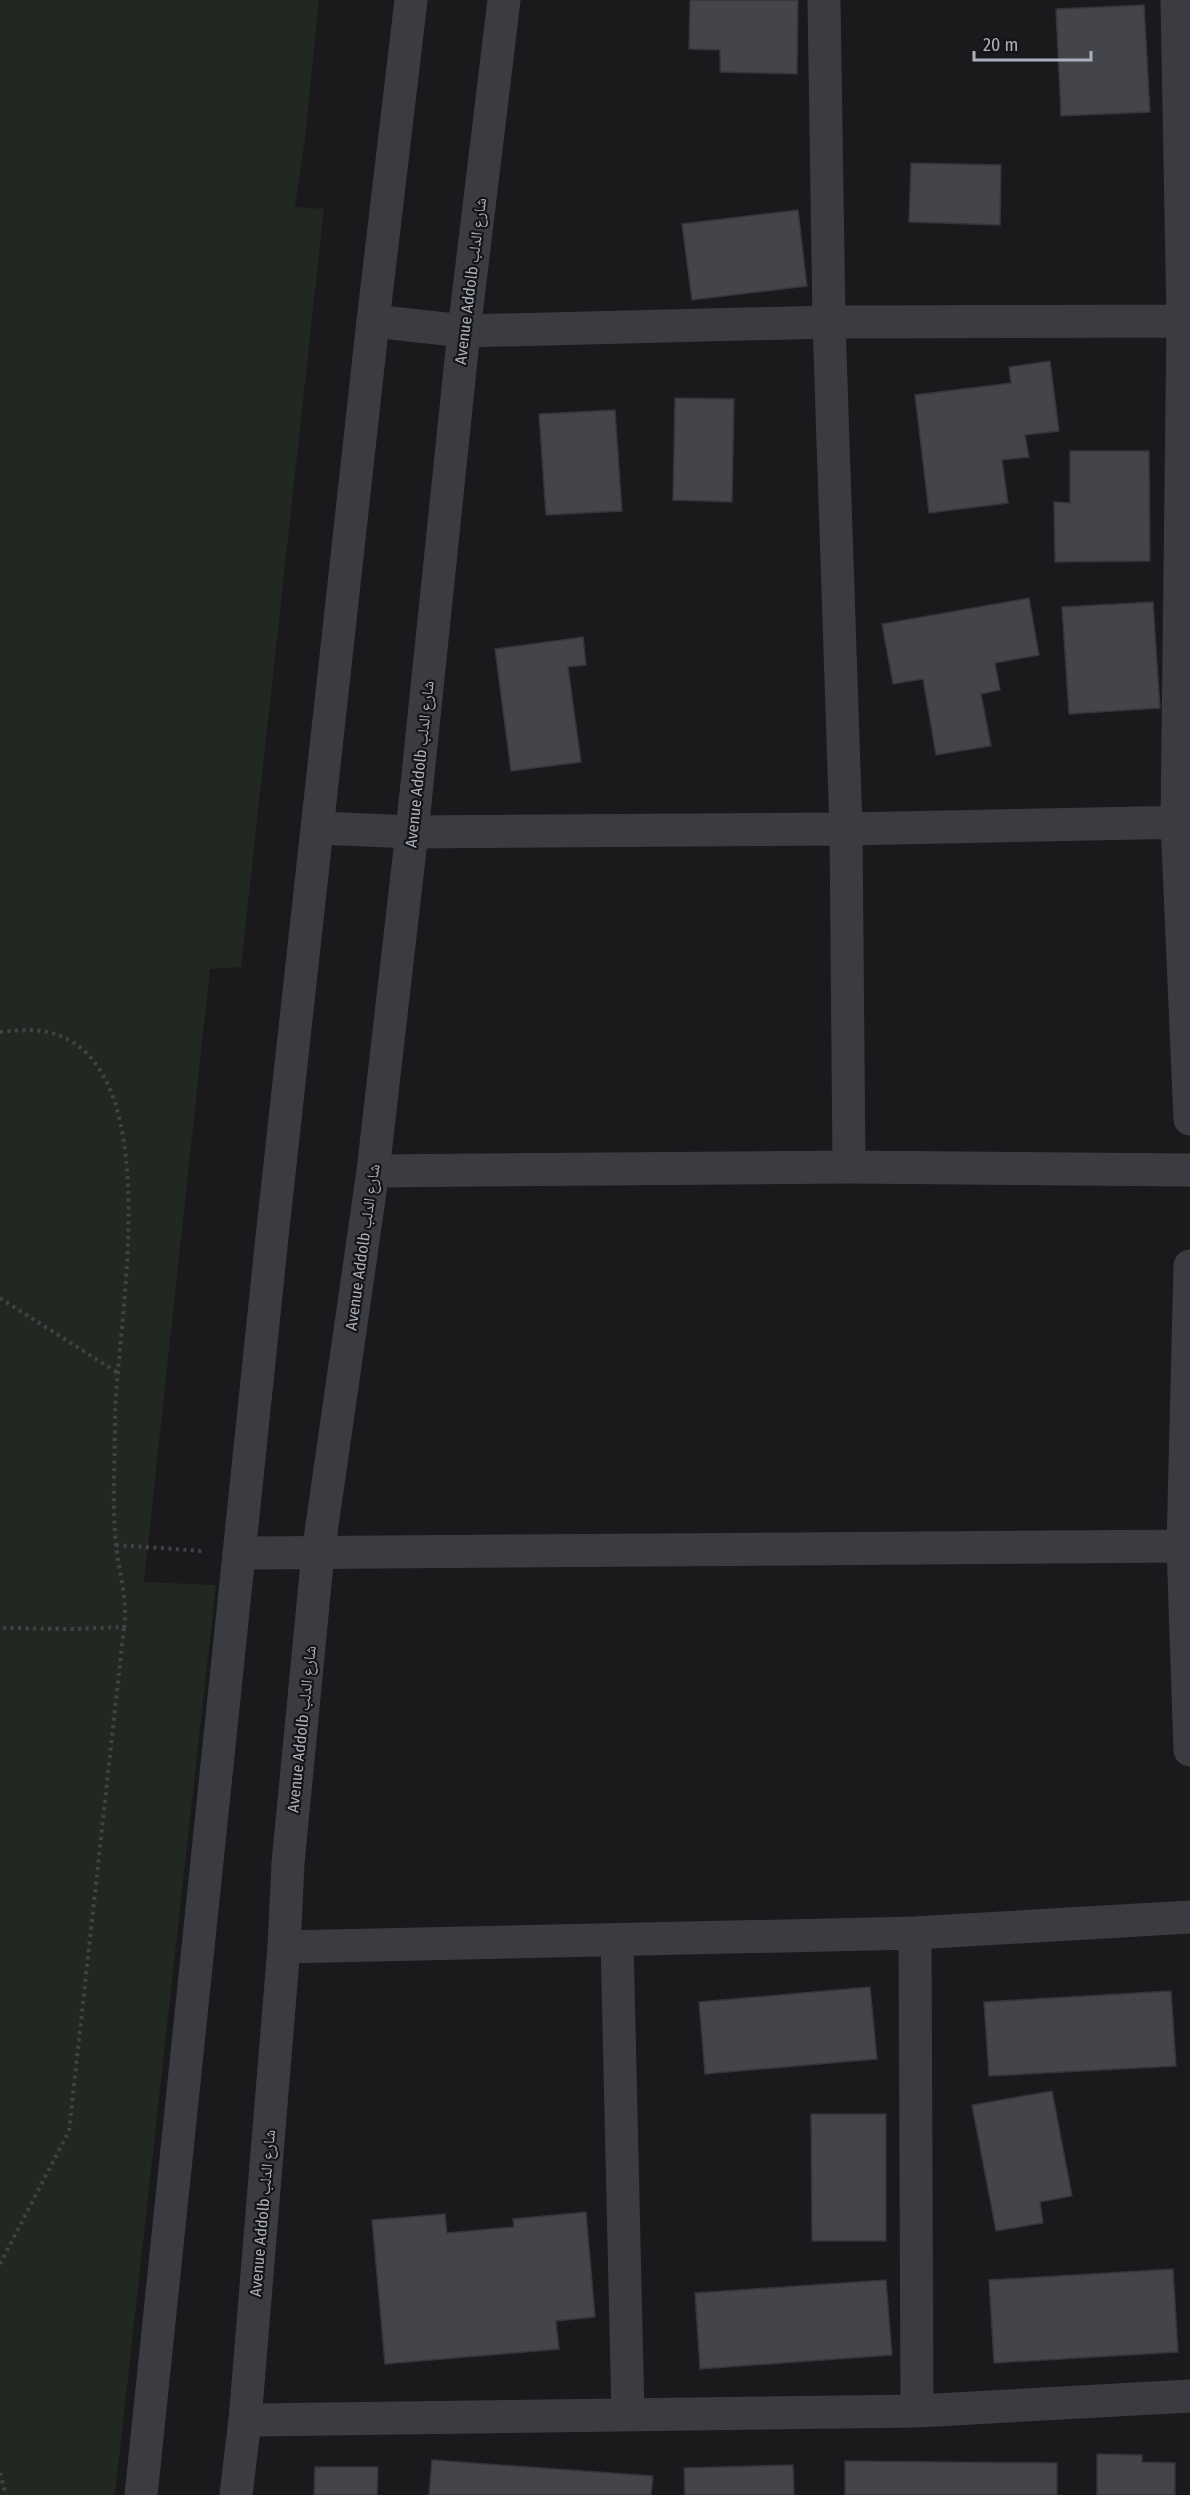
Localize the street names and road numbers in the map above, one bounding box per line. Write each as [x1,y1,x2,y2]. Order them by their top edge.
street label: Avenue Addolb شارع الدلب [451,197,491,366]
street label: Avenue Addolb شارع الدلب [401,680,439,849]
street label: Avenue Addolb شارع الدلب [341,1163,385,1332]
street label: Avenue Addolb شارع الدلب [283,1645,321,1814]
street label: Avenue Addolb شارع الدلب [246,2129,280,2298]

